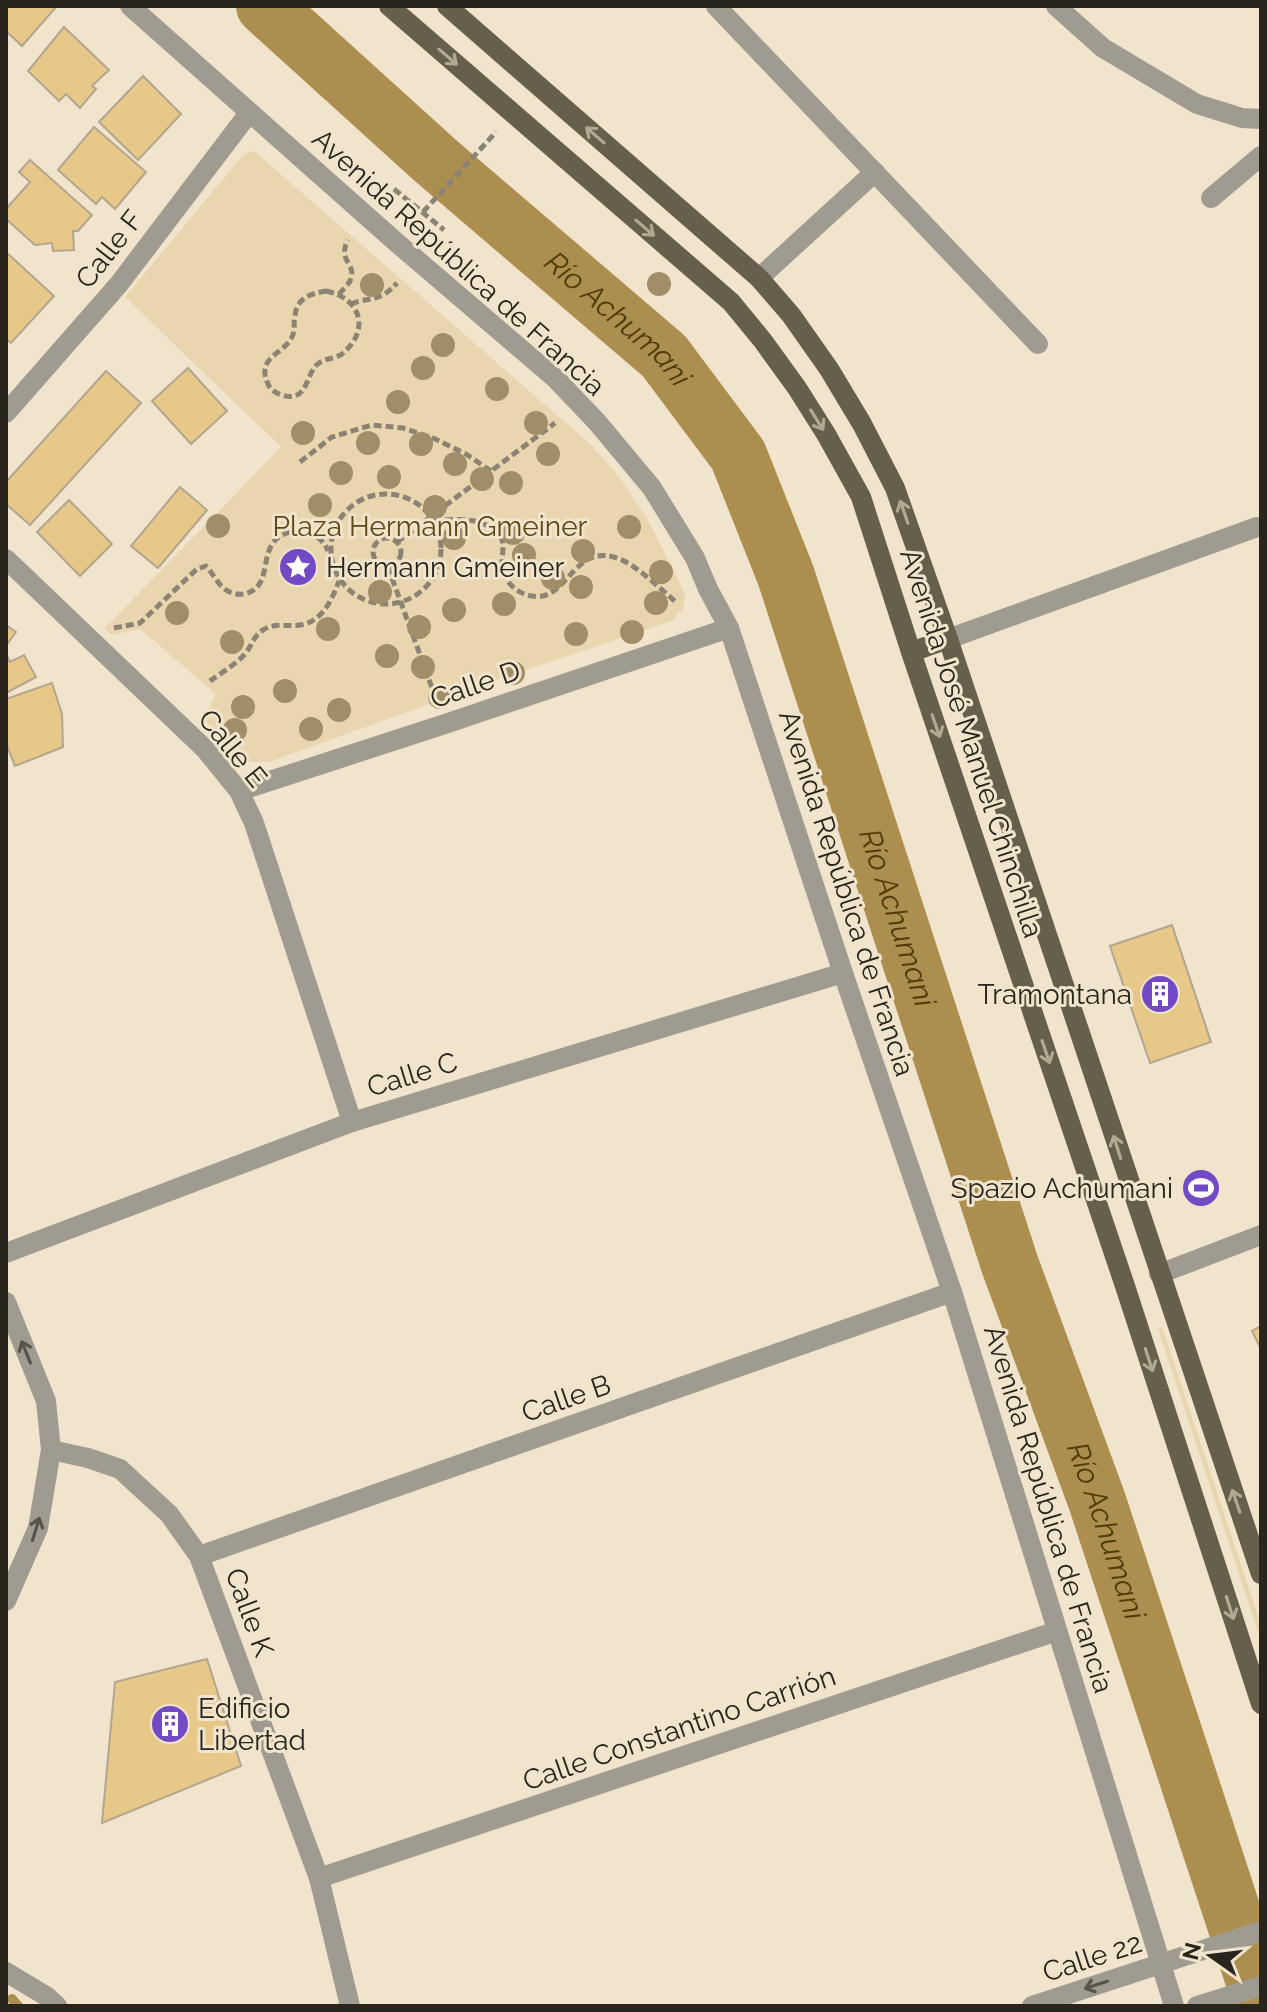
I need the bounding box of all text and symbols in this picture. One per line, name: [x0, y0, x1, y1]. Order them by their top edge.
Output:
one-way arrow: [438, 48, 458, 66]
street label: Avenida República de Francia: [305, 122, 612, 403]
one-way arrow: [585, 126, 605, 144]
street label: Calle F: [69, 204, 150, 295]
one-way arrow: [634, 218, 654, 236]
water label: Río Achumani: [538, 244, 699, 394]
one-way arrow: [809, 408, 825, 431]
one-way arrow: [895, 500, 910, 525]
park label: Plaza Hermann Gmeiner: [273, 510, 588, 543]
street label: Avenida José Manuel Chinchilla: [893, 545, 1050, 942]
place icon: Hermann Gmeiner: [277, 546, 319, 588]
place label: Hermann Gmeiner: [326, 551, 565, 584]
street label: Calle D: [426, 654, 525, 715]
street label: Calle E: [191, 703, 274, 794]
street label: Avenida República de Francia: [772, 706, 921, 1080]
one-way arrow: [930, 713, 944, 738]
water label: Río Achumani: [852, 824, 943, 1012]
building icon: Tramontana: [1139, 973, 1181, 1015]
place label: Tramontana: [978, 978, 1132, 1011]
one-way arrow: [1039, 1039, 1054, 1064]
street label: Calle C: [363, 1045, 461, 1104]
one-way arrow: [1109, 1135, 1123, 1160]
sports icon: Spazio Achumani: [1180, 1167, 1222, 1209]
place label: Spazio Achumani: [950, 1172, 1173, 1205]
street label: Avenida República de Francia: [977, 1321, 1120, 1697]
one-way arrow: [18, 1340, 32, 1365]
one-way arrow: [1142, 1347, 1157, 1373]
street label: Calle B: [517, 1368, 615, 1429]
water label: Río Achumani: [1060, 1437, 1153, 1625]
one-way arrow: [1228, 1488, 1243, 1513]
one-way arrow: [30, 1517, 44, 1542]
street label: Calle K: [218, 1564, 281, 1661]
one-way arrow: [1223, 1595, 1238, 1620]
street label: Calle Constantino Carrión: [518, 1659, 840, 1798]
place label: Edificio Libertad: [198, 1692, 306, 1757]
building icon: Edificio Libertad: [149, 1703, 191, 1745]
north arrow: [1171, 1916, 1251, 1996]
street label: Calle 22: [1038, 1926, 1146, 1989]
text: N: [1177, 1940, 1206, 1962]
one-way arrow: [1084, 1978, 1109, 1993]

